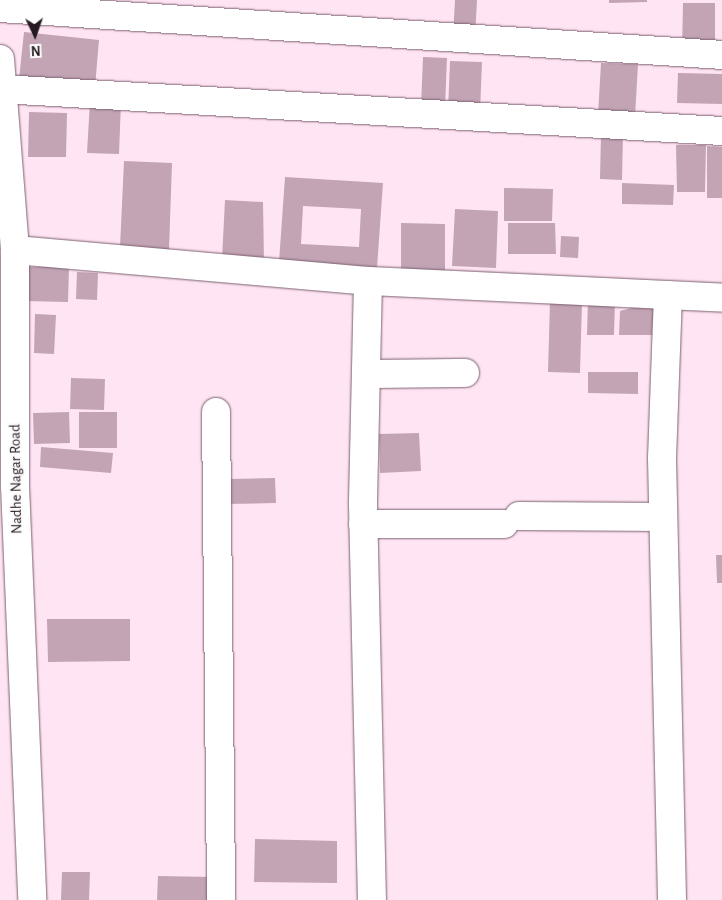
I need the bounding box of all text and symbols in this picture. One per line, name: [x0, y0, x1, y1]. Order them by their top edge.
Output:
north arrow: [10, 10, 60, 60]
text: N: [31, 43, 41, 57]
street label: Nadhe Nagar Road: [6, 424, 26, 534]

